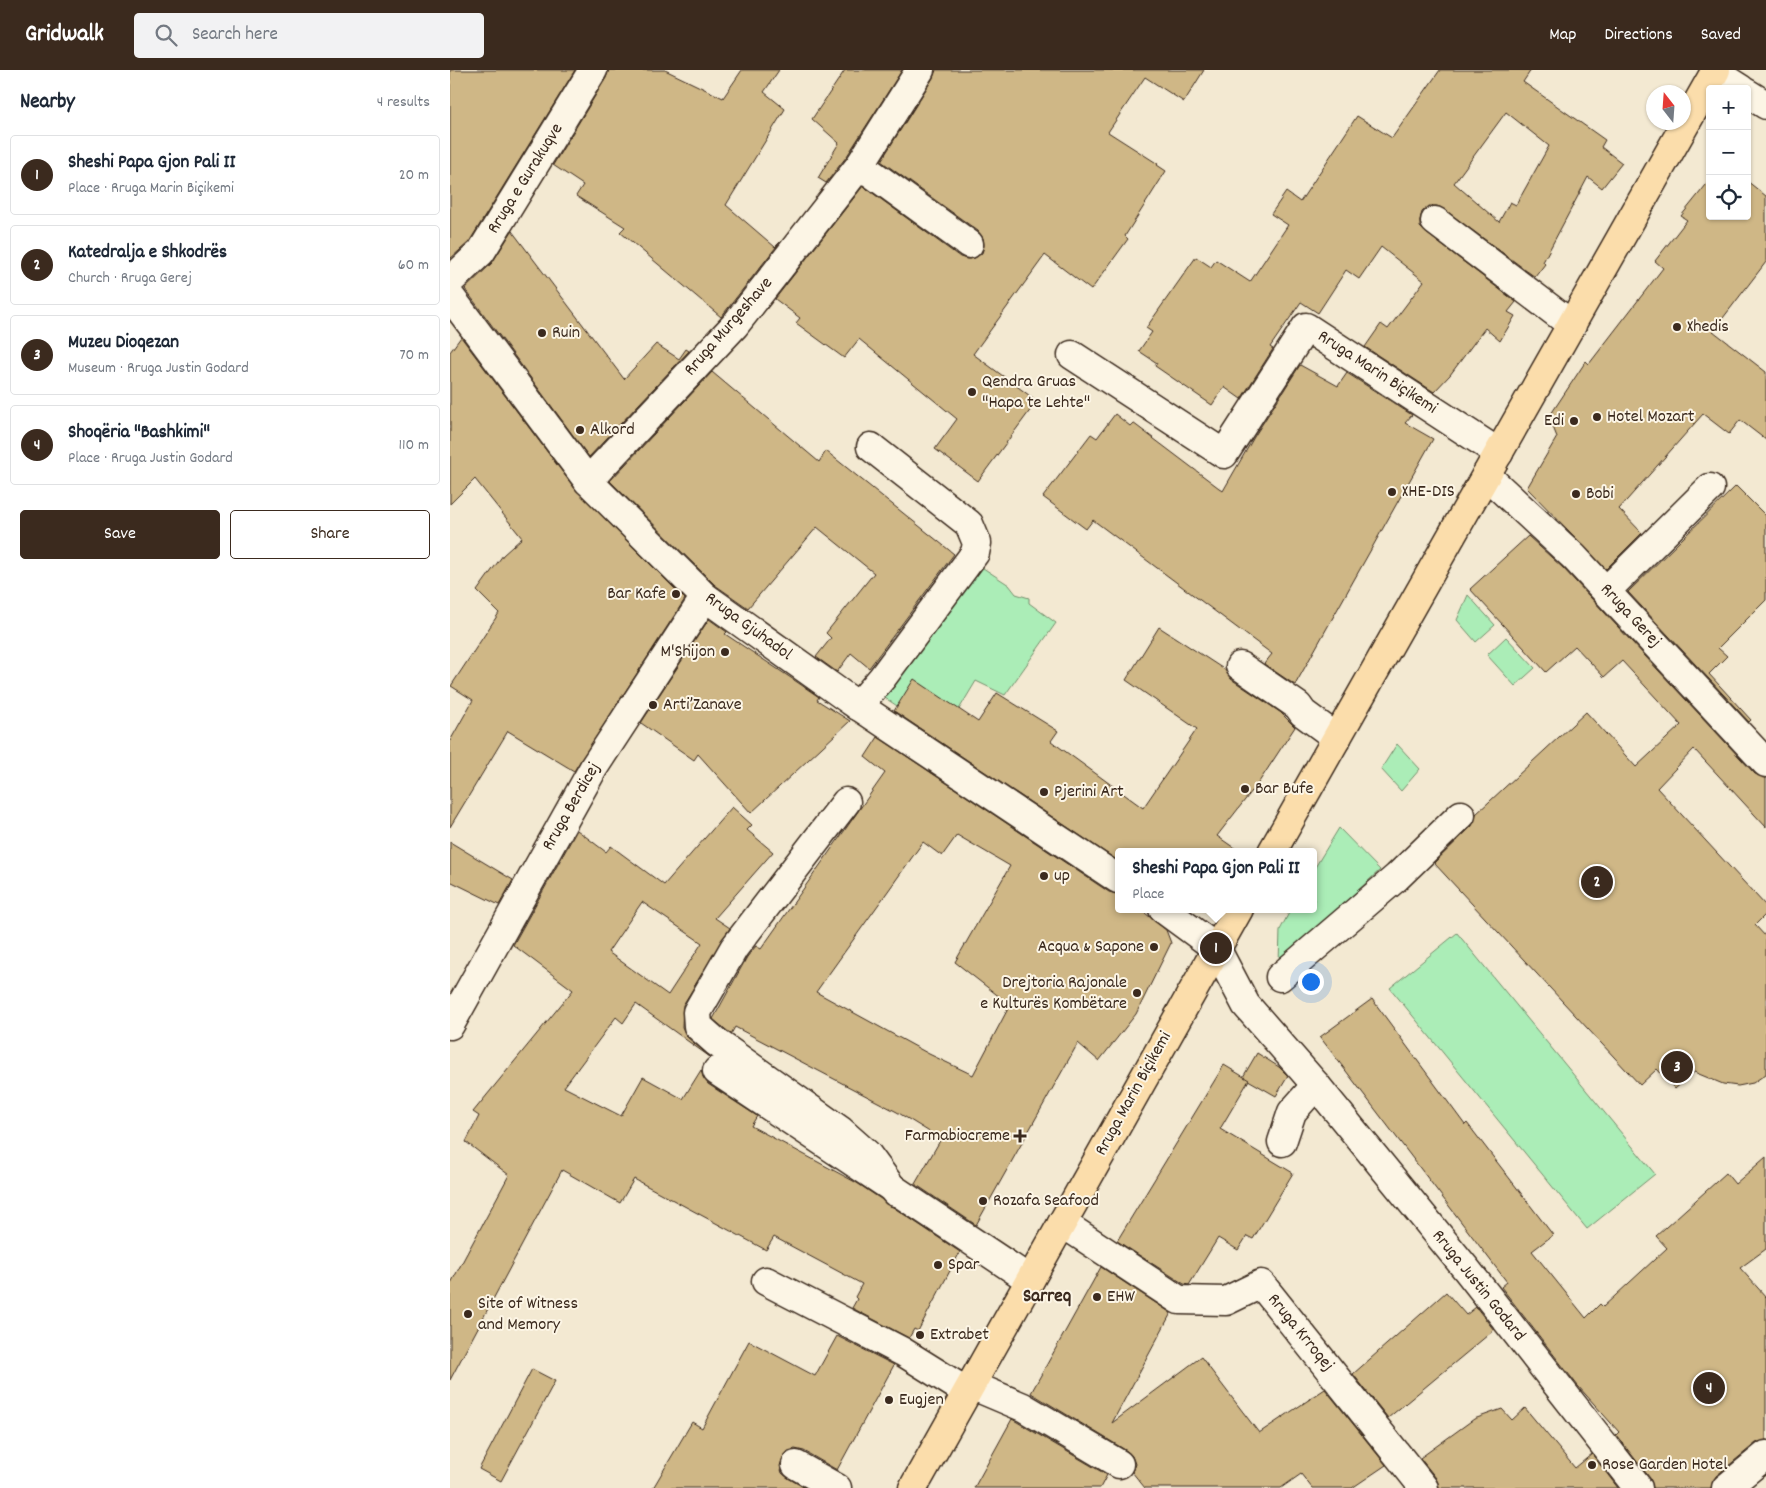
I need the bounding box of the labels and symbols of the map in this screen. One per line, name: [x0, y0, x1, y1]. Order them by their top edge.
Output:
north arrow: [1646, 85, 1691, 130]
street label: Rruga e Gurakuqve: [482, 119, 570, 239]
street label: Rruga Murgeshave: [679, 272, 779, 382]
place label: Xhedis: [1687, 315, 1729, 340]
place label: Ruin: [552, 321, 580, 346]
marker: Xhedis: [1671, 321, 1683, 333]
street label: Rruga Marin Biçikemi: [1312, 325, 1442, 421]
marker: Ruin: [536, 327, 548, 339]
place label: Qendra Gruas "Hapa te Lehte": [982, 370, 1090, 416]
marker: Qendra Gruas "Hapa te Lehte": [966, 386, 978, 398]
place label: Hotel Mozart: [1607, 405, 1695, 430]
place label: Edi: [1544, 409, 1564, 434]
marker: Hotel Mozart: [1591, 411, 1603, 423]
marker: Edi: [1568, 415, 1580, 427]
place label: Alkord: [590, 418, 635, 443]
marker: Alkord: [574, 424, 586, 436]
place label: XHE-DIS: [1402, 480, 1455, 505]
place label: Bobi: [1586, 482, 1614, 507]
marker: XHE-DIS: [1386, 486, 1398, 498]
marker: Bobi: [1570, 488, 1582, 500]
street label: Rruga Gerej: [1594, 578, 1666, 654]
place label: Bar Kafe: [607, 582, 666, 607]
street label: Rruga Gjuhadol: [699, 587, 797, 668]
marker: Bar Kafe: [670, 588, 682, 600]
place label: M'Shijon: [660, 640, 715, 665]
marker: M'Shijon: [719, 646, 731, 658]
place label: Arti’Zanave: [663, 693, 742, 718]
marker: Arti’Zanave: [647, 699, 659, 711]
street label: Rruga Berdicej: [537, 758, 607, 856]
place label: Bar Bufe: [1255, 777, 1313, 802]
place label: Pjerini Art: [1054, 780, 1124, 805]
marker: Bar Bufe: [1239, 783, 1251, 795]
marker: Pjerini Art: [1038, 786, 1050, 798]
pin: 2: [1581, 863, 1613, 901]
place label: up: [1054, 864, 1070, 889]
marker: up: [1038, 870, 1050, 882]
pin: 1: [1200, 929, 1232, 967]
place label: Acqua & Sapone: [1038, 935, 1144, 960]
marker: Acqua & Sapone: [1148, 941, 1160, 953]
your location: [1298, 969, 1324, 995]
place label: Drejtoria Rajonale e Kulturës Kombëtare: [980, 971, 1127, 1017]
marker: Drejtoria Rajonale e Kulturës Kombëtare: [1131, 987, 1143, 999]
street label: Rruga Marin Biçikemi: [1090, 1027, 1178, 1161]
pin: 3: [1661, 1048, 1693, 1086]
place label: Farmabiocreme: [905, 1124, 1010, 1149]
marker: Farmabiocreme: [1014, 1130, 1026, 1142]
place label: Rozafa Seafood: [993, 1189, 1099, 1214]
marker: Rozafa Seafood: [977, 1195, 989, 1207]
street label: Rruga Justin Godard: [1425, 1225, 1531, 1347]
place label: Spar: [948, 1253, 980, 1278]
marker: Spar: [932, 1259, 944, 1271]
district label: Sarreq: [1023, 1284, 1071, 1311]
place label: EHW: [1107, 1285, 1135, 1310]
street label: Rruga Krroqej: [1261, 1289, 1339, 1377]
marker: EHW: [1091, 1291, 1103, 1303]
place label: Site of Witness and Memory: [478, 1292, 578, 1338]
marker: Site of Witness and Memory: [462, 1308, 474, 1320]
place label: Extrabet: [930, 1323, 989, 1348]
marker: Extrabet: [914, 1329, 926, 1341]
pin: 4: [1693, 1369, 1725, 1407]
place label: Eugjen: [899, 1388, 944, 1413]
marker: Eugjen: [883, 1394, 895, 1406]
place label: Rose Garden Hotel: [1602, 1453, 1728, 1478]
marker: Rose Garden Hotel: [1586, 1459, 1598, 1471]

